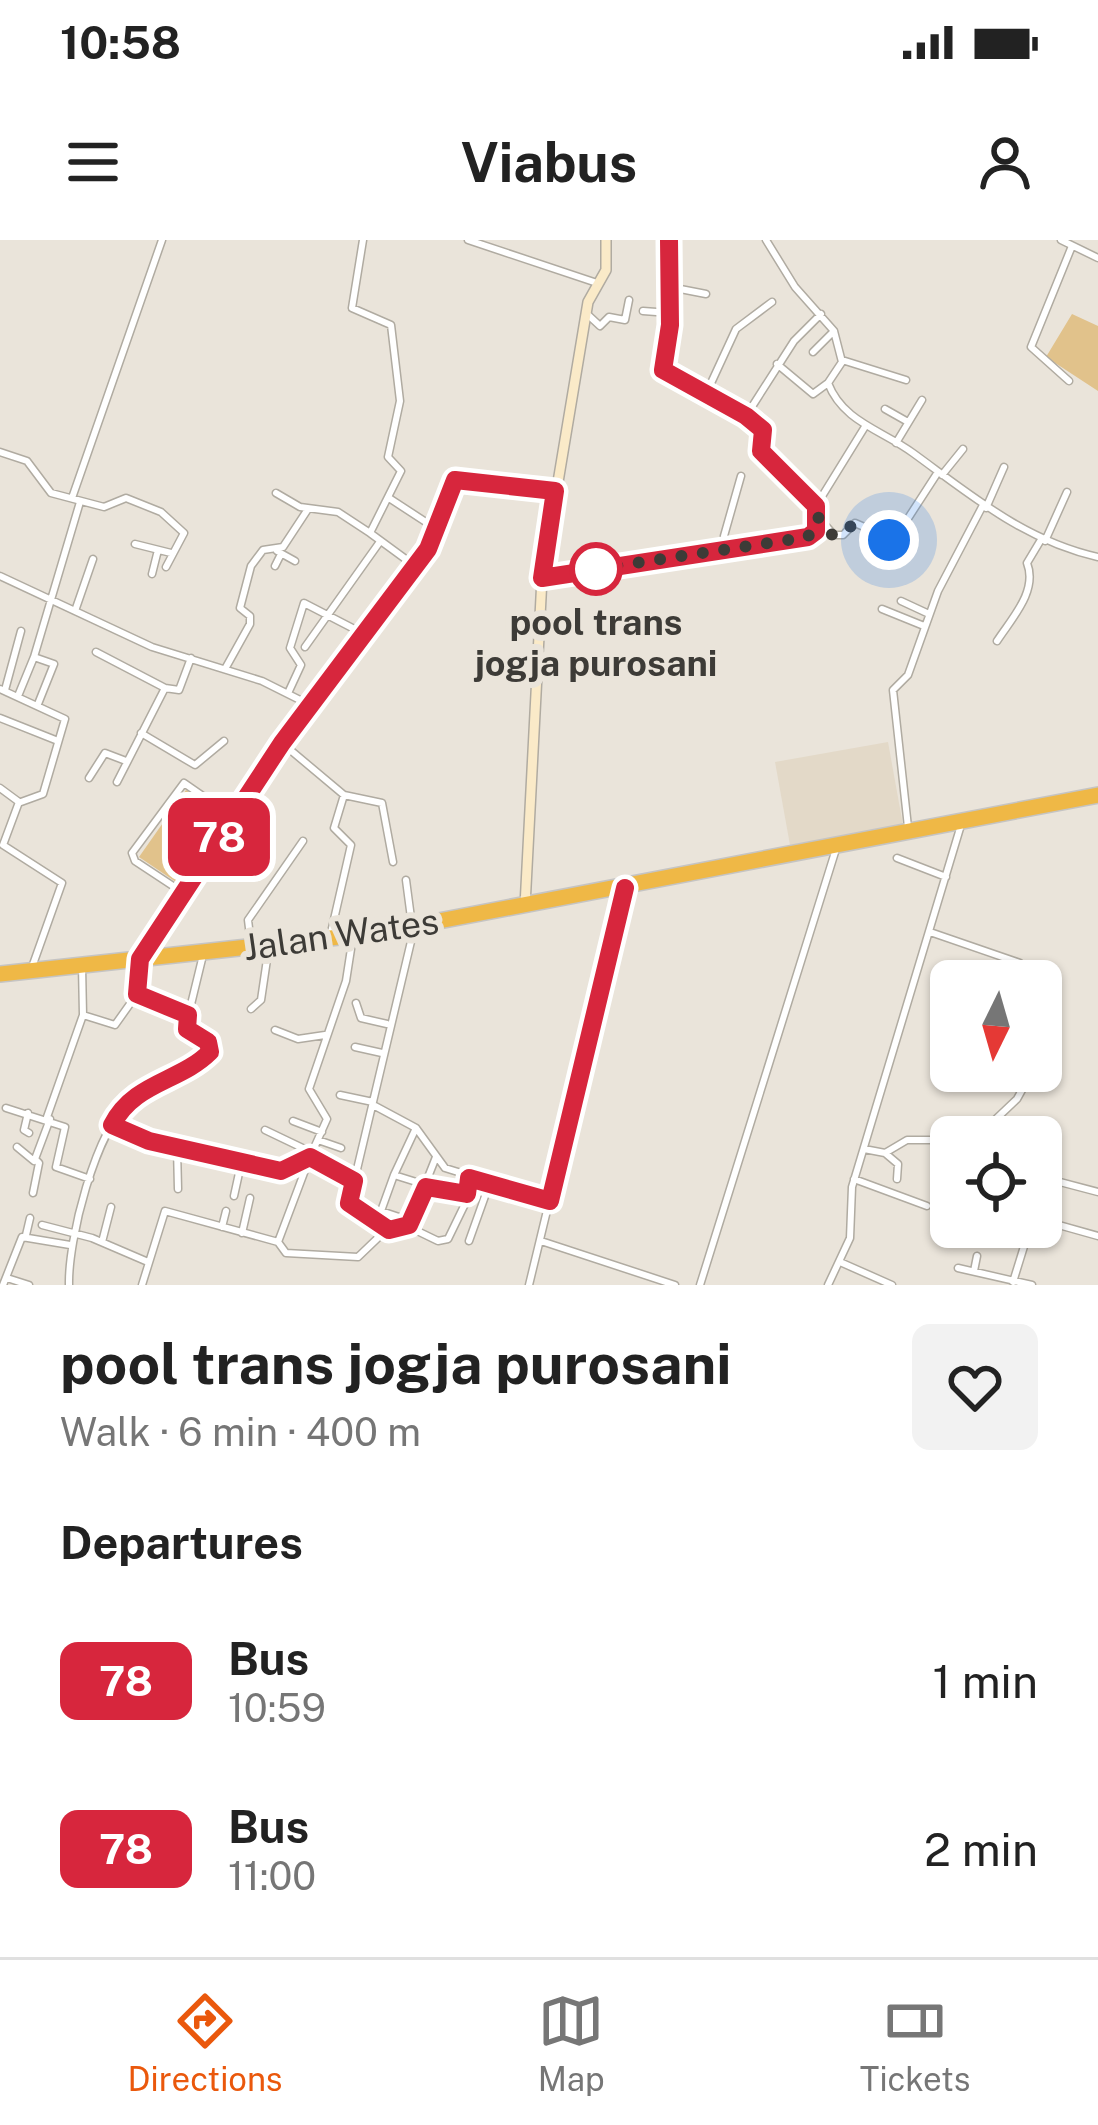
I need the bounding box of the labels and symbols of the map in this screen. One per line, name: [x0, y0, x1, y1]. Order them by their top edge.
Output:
your location: [859, 510, 919, 570]
marker: pool trans jogja purosani: [571, 544, 621, 594]
place label: pool trans jogja purosani: [473, 601, 718, 684]
line badge: 78: [165, 798, 273, 876]
street label: Jalan Wates: [240, 899, 442, 969]
north arrow: [930, 960, 1062, 1092]

